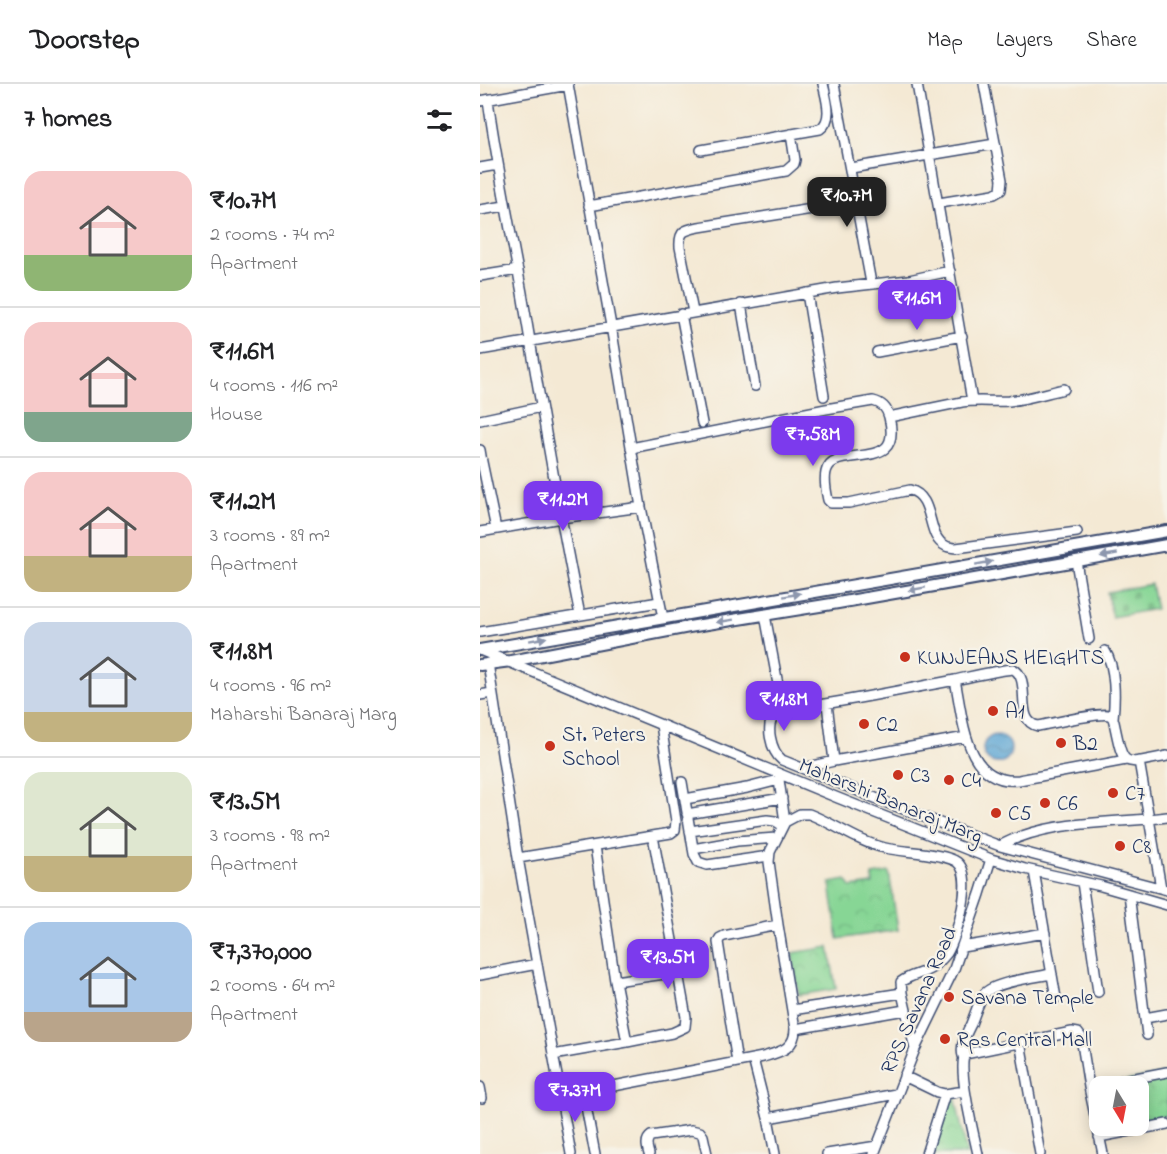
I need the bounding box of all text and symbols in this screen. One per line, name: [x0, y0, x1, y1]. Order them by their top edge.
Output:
text: Doorstep: [30, 21, 140, 62]
text: Map: [927, 26, 963, 56]
text: Layers: [996, 26, 1053, 56]
text: Share: [1086, 26, 1137, 56]
text: 7 homes: [24, 101, 112, 139]
icon: filters: [423, 104, 456, 137]
pin: ₹10.7M: [798, 177, 896, 228]
text: ₹10.7M: [821, 182, 873, 211]
text: ₹10.7M: [210, 183, 277, 221]
icon: home: [72, 195, 144, 267]
text: 2 rooms · 74 m²: [210, 221, 335, 250]
text: Apartment: [210, 250, 298, 279]
pin: ₹11.6M: [868, 280, 966, 331]
text: ₹11.6M: [892, 285, 942, 314]
text: ₹11.6M: [210, 334, 275, 372]
icon: home: [72, 346, 144, 418]
text: 4 rooms · 116 m²: [210, 372, 338, 401]
text: House: [210, 401, 263, 430]
pin: ₹7.58M: [764, 416, 862, 467]
text: ₹7.58M: [785, 421, 841, 450]
pin: ₹11.2M: [514, 481, 612, 532]
text: ₹11.2M: [210, 484, 276, 522]
text: ₹11.2M: [538, 486, 588, 515]
icon: home: [72, 496, 144, 568]
text: 3 rooms · 89 m²: [210, 522, 330, 551]
text: Apartment: [210, 551, 298, 580]
one-way arrow: [1100, 551, 1119, 560]
one-way arrow: [975, 558, 994, 567]
one-way arrow: [908, 585, 927, 594]
one-way arrow: [782, 591, 801, 600]
one-way arrow: [715, 617, 734, 626]
text: ₹11.8M: [210, 634, 273, 672]
one-way arrow: [528, 634, 547, 643]
place label: KUNJEANS HEIGHTS: [917, 644, 1104, 674]
icon: home: [72, 646, 144, 718]
marker: KUNJEANS HEIGHTS: [898, 650, 912, 664]
text: 4 rooms · 96 m²: [210, 672, 331, 701]
pin: ₹11.8M: [735, 681, 833, 732]
text: ₹11.8M: [760, 686, 808, 715]
place label: A1: [1005, 698, 1025, 728]
text: Maharshi Banaraj Marg: [210, 701, 397, 730]
marker: A1: [986, 704, 1000, 718]
place label: C2: [876, 711, 898, 741]
marker: C2: [857, 717, 871, 731]
place label: St. Peters School: [562, 721, 646, 775]
place label: B2: [1072, 730, 1098, 760]
marker: B2: [1054, 736, 1068, 750]
marker: St. Peters School: [543, 739, 557, 753]
street label: Maharshi Banaraj Marg: [793, 751, 987, 854]
place label: C3: [910, 762, 930, 792]
place label: C4: [961, 767, 982, 797]
marker: C3: [891, 768, 905, 782]
marker: C4: [942, 773, 956, 787]
place label: C7: [1125, 780, 1146, 810]
text: ₹13.5M: [210, 784, 281, 822]
marker: C7: [1106, 786, 1120, 800]
place label: C6: [1057, 790, 1078, 820]
icon: home: [72, 796, 144, 868]
marker: C6: [1038, 796, 1052, 810]
place label: C5: [1008, 800, 1032, 830]
marker: C5: [989, 806, 1003, 820]
text: 3 rooms · 98 m²: [210, 822, 330, 851]
place label: C8: [1132, 833, 1152, 863]
marker: C8: [1113, 839, 1127, 853]
text: Apartment: [210, 851, 298, 880]
street label: RPS Savana Road: [874, 922, 966, 1079]
text: ₹7,370,000: [210, 934, 312, 972]
pin: ₹13.5M: [619, 939, 717, 990]
text: ₹13.5M: [641, 944, 695, 973]
icon: home: [72, 946, 144, 1018]
text: 2 rooms · 64 m²: [210, 972, 335, 1001]
place label: Savana Temple: [961, 984, 1094, 1014]
marker: Savana Temple: [942, 990, 956, 1004]
text: Apartment: [210, 1001, 298, 1030]
place label: Rps Central Mall: [957, 1026, 1092, 1056]
marker: Rps Central Mall: [938, 1032, 952, 1046]
pin: ₹7.37M: [526, 1072, 624, 1123]
north arrow: [1089, 1076, 1149, 1136]
map controls: [1089, 1076, 1149, 1136]
text: ₹7.37M: [549, 1077, 601, 1106]

